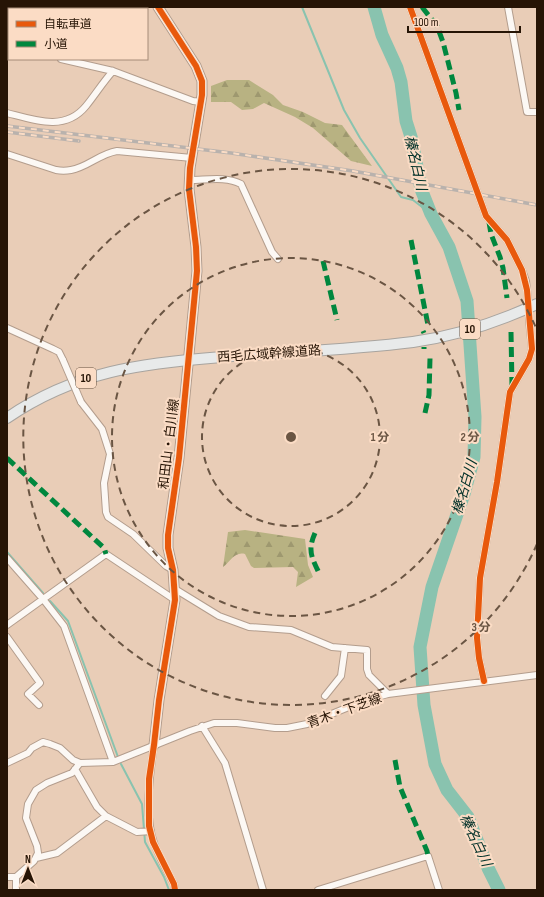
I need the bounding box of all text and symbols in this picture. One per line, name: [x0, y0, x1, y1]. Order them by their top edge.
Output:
legend: [8, 8, 148, 60]
scale bar: [408, 8, 520, 34]
text: 100 m: [414, 15, 439, 30]
text: 自転車道: [44, 17, 92, 32]
text: 小道: [44, 37, 68, 52]
water label: 榛名白川: [401, 134, 431, 194]
road number: 10: [460, 319, 480, 339]
street label: 西毛広域幹線道路: [217, 342, 322, 366]
road number: 10: [76, 368, 96, 388]
street label: 和田山・白川線: [156, 398, 182, 490]
centre of rings: [284, 430, 298, 444]
text: 1 分: [371, 430, 389, 445]
text: 2 分: [460, 430, 480, 445]
water label: 榛名白川: [449, 456, 481, 516]
text: 3 分: [471, 620, 491, 635]
street label: 青木・下芝線: [305, 690, 384, 732]
water label: 榛名白川: [456, 811, 496, 871]
north arrow: [8, 849, 48, 889]
text: N: [25, 853, 31, 866]

